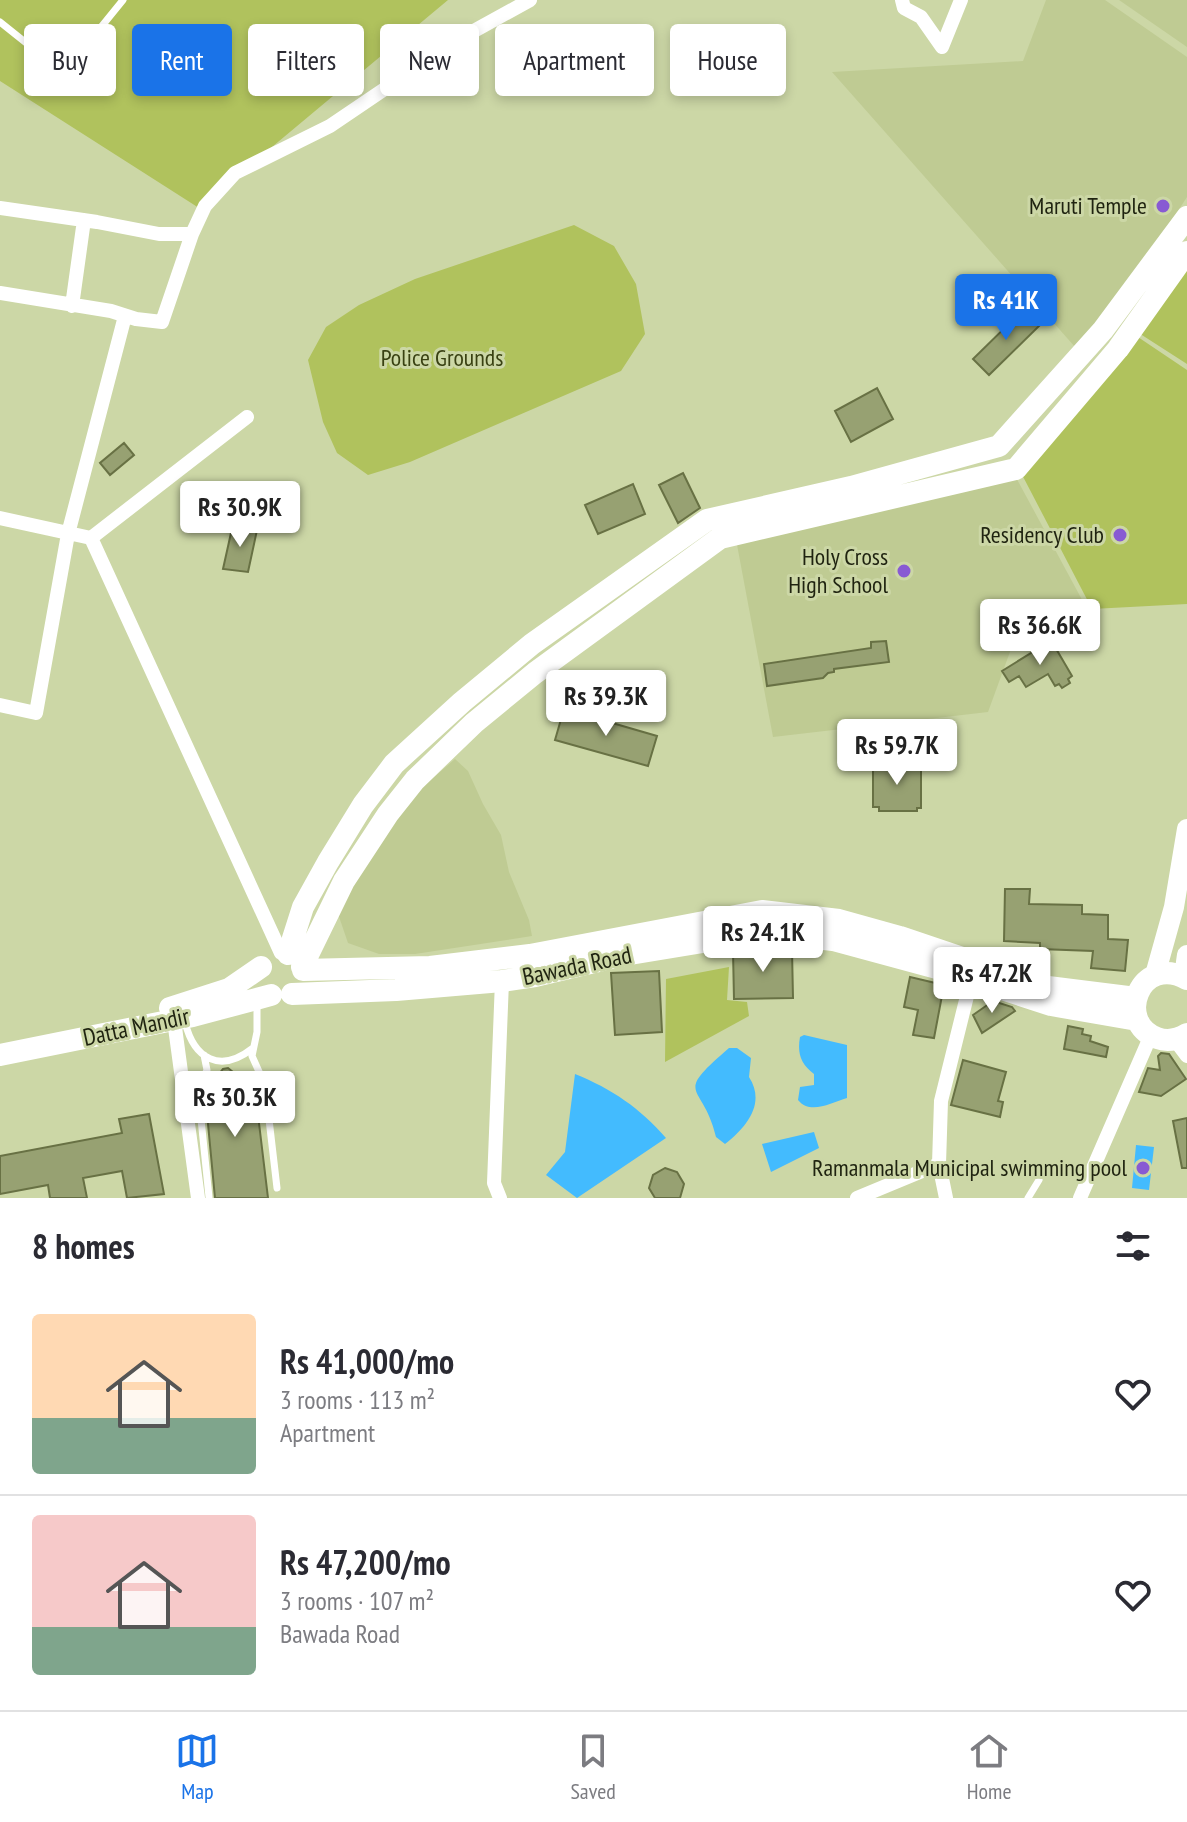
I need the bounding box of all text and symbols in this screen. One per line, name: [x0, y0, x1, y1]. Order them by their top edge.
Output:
chip: Buy: [24, 24, 116, 96]
chip: Rent: [132, 24, 232, 96]
chip: Filters: [248, 24, 364, 96]
chip: New: [380, 24, 479, 96]
chip: Apartment: [495, 24, 654, 96]
chip: House: [670, 24, 786, 96]
place label: Maruti Temple: [1029, 190, 1147, 221]
marker: Maruti Temple: [1154, 197, 1172, 215]
pin: Rs 41K: [941, 274, 1071, 342]
text: Rs 41K: [973, 283, 1039, 316]
park label: Police Grounds: [381, 342, 503, 373]
pin: Rs 30.9K: [157, 481, 323, 549]
text: Rs 30.9K: [198, 490, 282, 523]
place label: Residency Club: [980, 519, 1104, 550]
marker: Residency Club: [1111, 526, 1129, 544]
place label: Holy Cross High School: [788, 541, 888, 600]
marker: Holy Cross High School: [895, 562, 913, 580]
pin: Rs 36.6K: [957, 599, 1123, 667]
text: Rs 36.6K: [998, 608, 1082, 641]
pin: Rs 39.3K: [523, 670, 689, 738]
text: Rs 39.3K: [564, 679, 648, 712]
pin: Rs 59.7K: [814, 719, 980, 787]
text: Rs 59.7K: [855, 728, 939, 761]
pin: Rs 24.1K: [680, 906, 846, 974]
text: Rs 24.1K: [721, 915, 805, 948]
street label: Bawada Road: [520, 939, 634, 992]
pin: Rs 47.2K: [909, 947, 1075, 1015]
text: Rs 47.2K: [951, 956, 1033, 989]
street label: Datta Mandir: [80, 1000, 192, 1053]
pin: Rs 30.3K: [152, 1071, 318, 1139]
text: Rs 30.3K: [193, 1080, 277, 1113]
place label: Ramanmala Municipal swimming pool: [812, 1152, 1127, 1183]
marker: Ramanmala Municipal swimming pool: [1134, 1159, 1152, 1177]
text: 8 homes: [32, 1224, 135, 1268]
icon: filters: [1111, 1224, 1155, 1268]
text: Rs 41,000/mo: [280, 1339, 454, 1383]
icon: home: [96, 1346, 192, 1442]
icon: heart: [1111, 1372, 1155, 1416]
text: 3 rooms · 113 m²: [280, 1383, 435, 1416]
text: Apartment: [280, 1416, 375, 1449]
text: Rs 47,200/mo: [280, 1540, 451, 1584]
icon: home: [96, 1547, 192, 1643]
icon: heart: [1111, 1573, 1155, 1617]
text: 3 rooms · 107 m²: [280, 1584, 434, 1617]
text: Bawada Road: [280, 1617, 400, 1650]
tab: Map: [175, 1729, 219, 1805]
tab: Saved: [570, 1729, 616, 1805]
tab: Home: [967, 1729, 1012, 1805]

